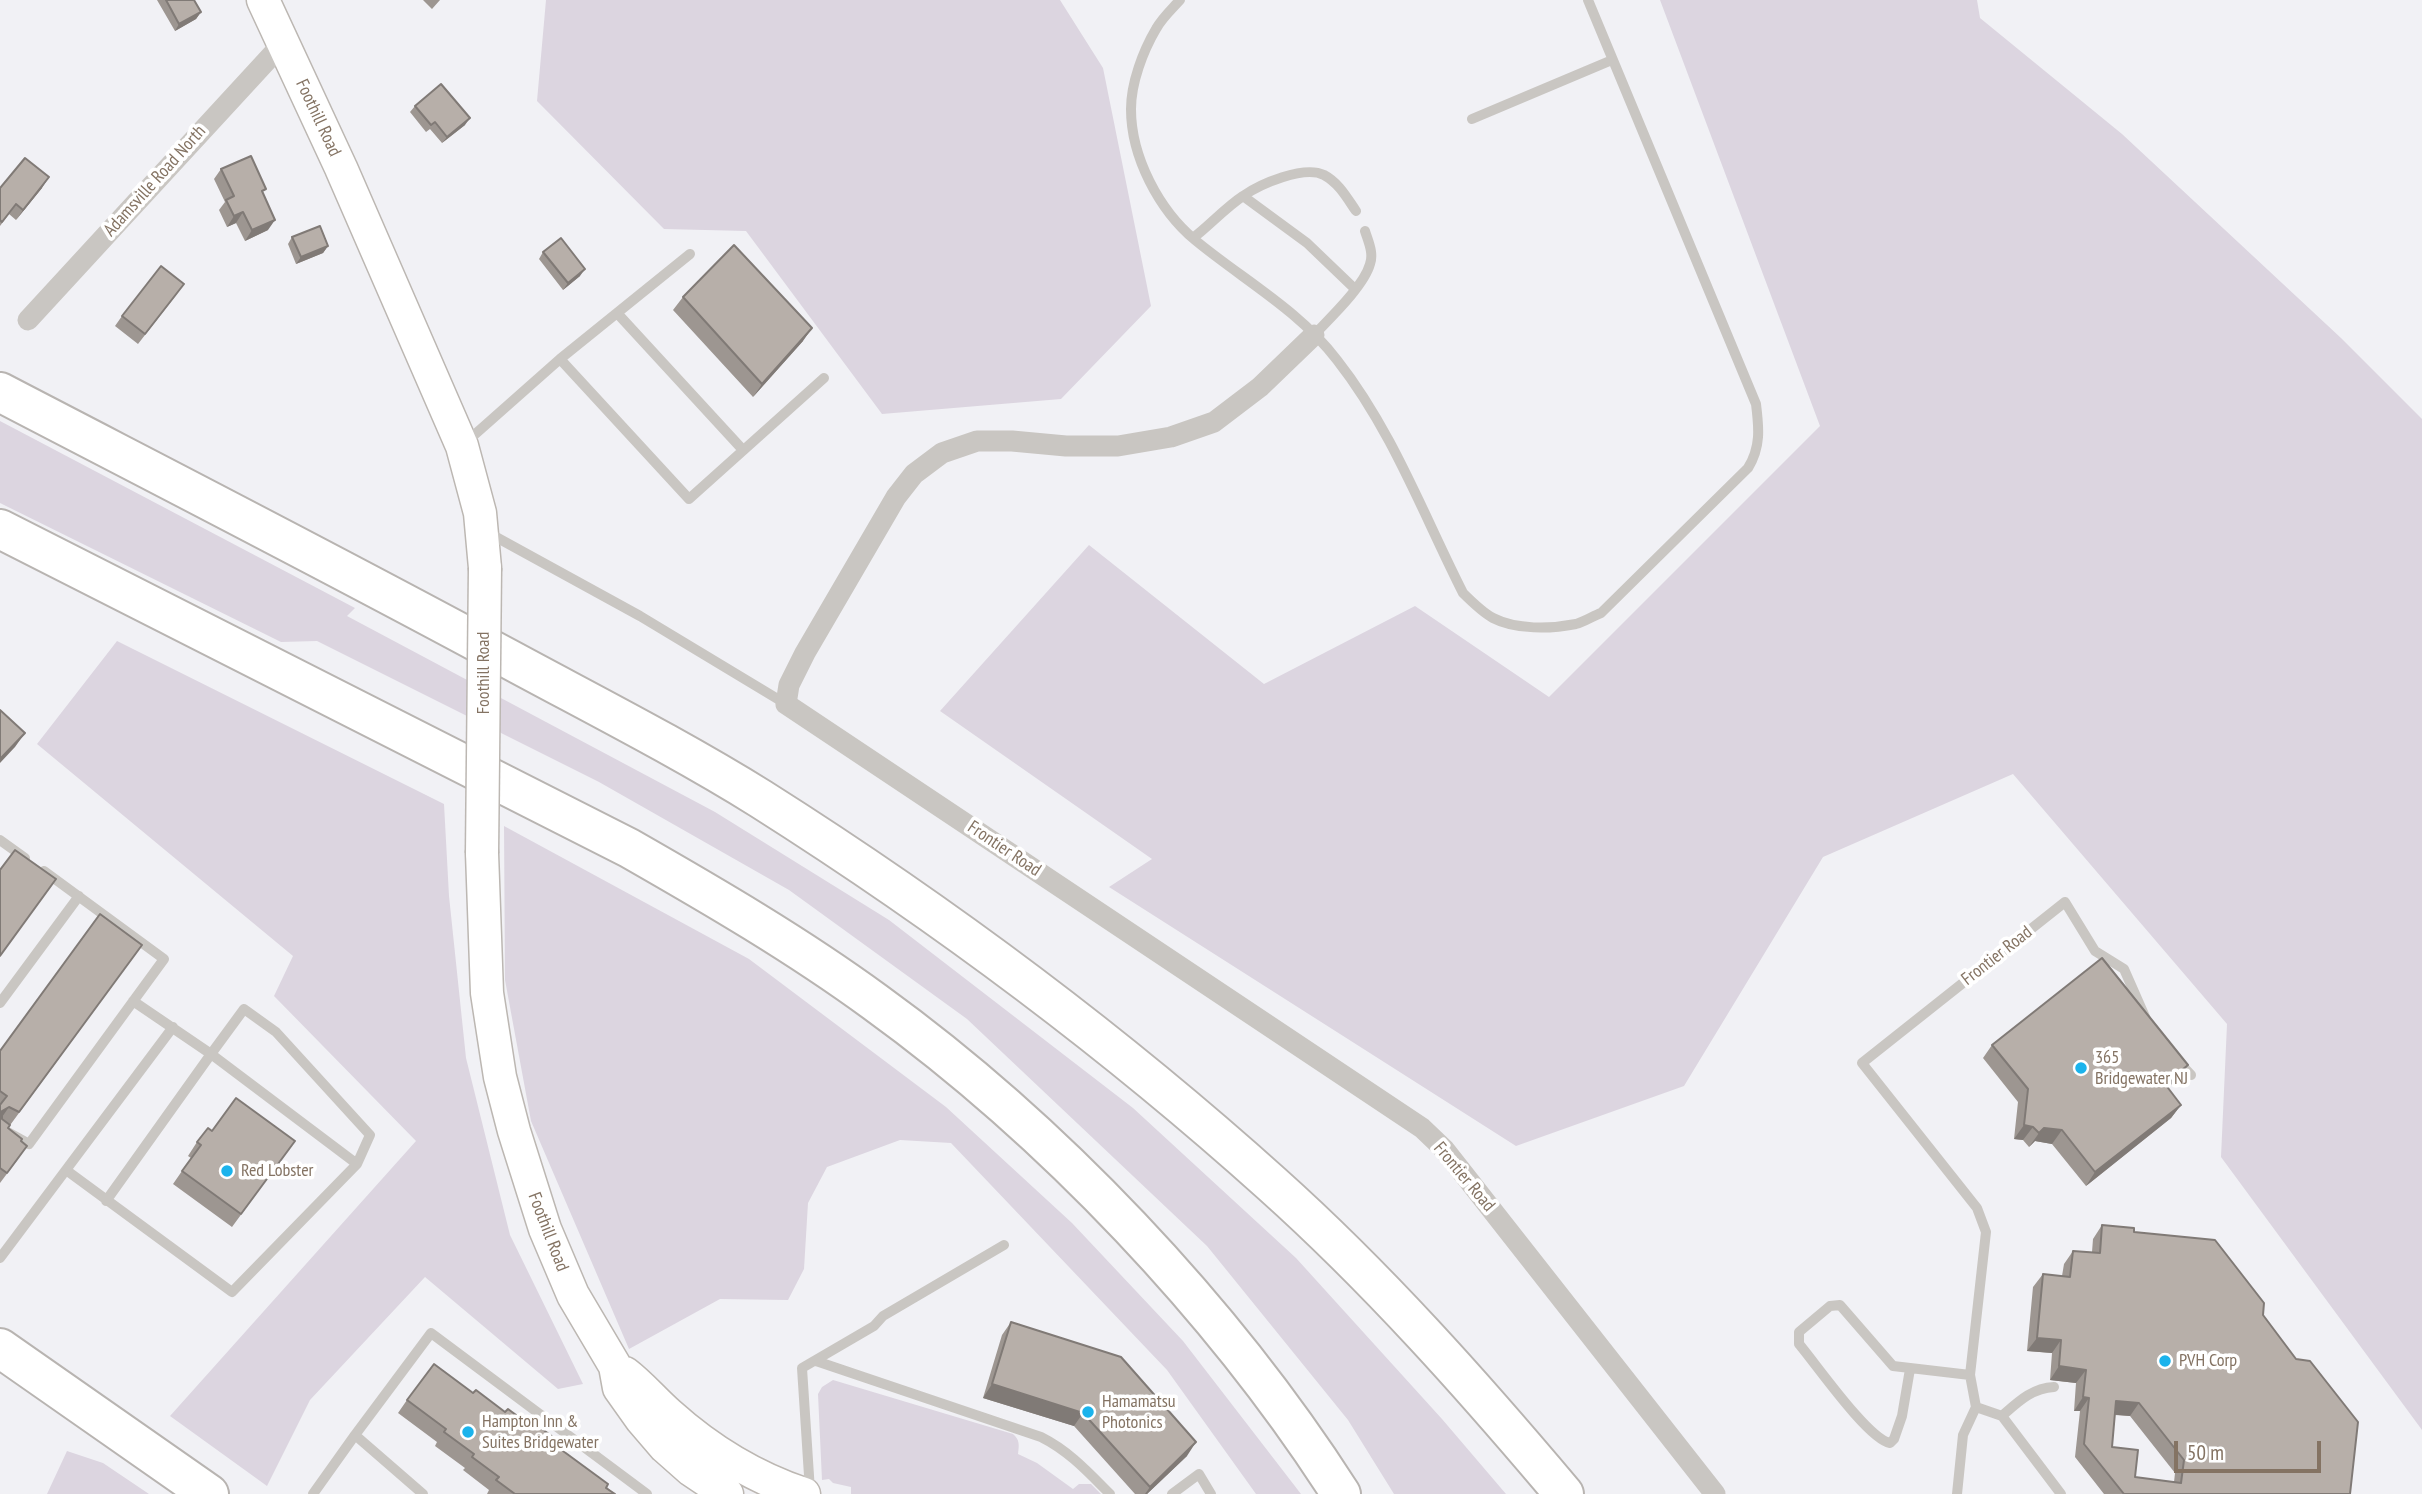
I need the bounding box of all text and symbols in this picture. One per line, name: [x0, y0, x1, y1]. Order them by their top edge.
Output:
street label: Foothill Road: [291, 76, 345, 160]
street label: Adamsville Road North: [99, 121, 211, 241]
street label: Foothill Road: [473, 632, 495, 714]
street label: Frontier Road: [963, 817, 1045, 881]
street label: Frontier Road: [1957, 922, 2037, 990]
place label: 365 Bridgewater NJ: [2095, 1047, 2188, 1090]
marker: 365 Bridgewater NJ: [2073, 1060, 2089, 1076]
street label: Frontier Road: [1429, 1138, 1499, 1216]
place label: Red Lobster: [241, 1160, 314, 1182]
marker: Red Lobster: [219, 1163, 235, 1179]
street label: Foothill Road: [523, 1190, 573, 1274]
place label: PVH Corp: [2179, 1350, 2237, 1372]
marker: PVH Corp: [2157, 1353, 2173, 1369]
place label: Hamamatsu Photonics: [1102, 1391, 1176, 1434]
marker: Hamamatsu Photonics: [1080, 1404, 1096, 1420]
place label: Hampton Inn & Suites Bridgewater: [482, 1411, 599, 1454]
marker: Hampton Inn & Suites Bridgewater: [460, 1424, 476, 1440]
scale bar: [2177, 1428, 2324, 1472]
text: 50 m: [2187, 1439, 2224, 1466]

